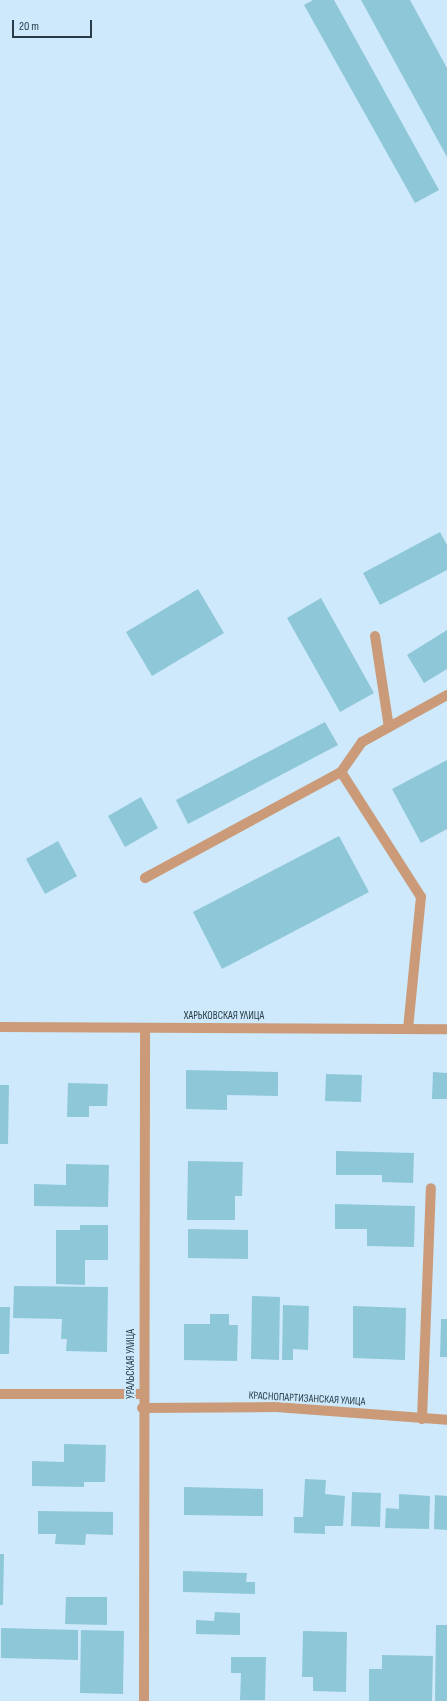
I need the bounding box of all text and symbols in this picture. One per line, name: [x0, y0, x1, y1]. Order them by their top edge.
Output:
scale bar: [14, 12, 94, 38]
text: 20 m: [19, 19, 39, 34]
street label: ХАРЬКОВСКАЯ УЛИЦА: [184, 1009, 264, 1023]
street label: УРАЛЬСКАЯ УЛИЦА: [124, 1329, 138, 1399]
street label: КРАСНОПАРТИЗАНСКАЯ УЛИЦА: [248, 1389, 366, 1409]

